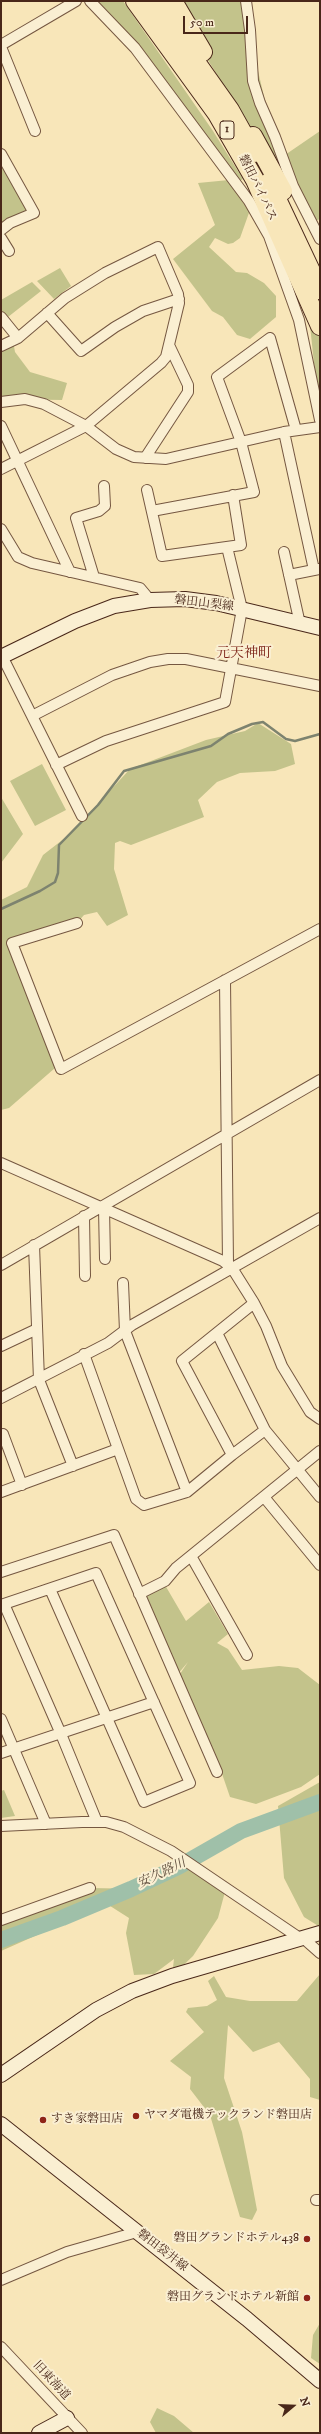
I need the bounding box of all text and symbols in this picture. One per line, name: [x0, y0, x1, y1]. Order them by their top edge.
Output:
scale bar: [185, 8, 250, 34]
text: 50 m: [190, 15, 214, 30]
road number: 1: [220, 121, 234, 139]
street label: 磐田バイパス: [235, 152, 279, 224]
street label: 磐田山梨線: [173, 593, 235, 615]
district label: 元天神町: [216, 646, 272, 662]
water label: 安久路川: [135, 1856, 189, 1892]
place label: ヤマダ電機テックランド磐田店: [144, 2109, 312, 2123]
marker: ヤマダ電機テックランド磐田店: [131, 2111, 141, 2121]
place label: すき家磐田店: [51, 2113, 123, 2127]
marker: すき家磐田店: [38, 2115, 48, 2125]
street label: 磐田袋井線: [134, 2227, 190, 2275]
place label: 磐田グランドホテル438: [174, 2232, 299, 2246]
marker: 磐田グランドホテル438: [302, 2234, 312, 2244]
place label: 磐田グランドホテル新館: [167, 2291, 299, 2305]
marker: 磐田グランドホテル新館: [302, 2293, 312, 2303]
street label: 旧東海道: [29, 2359, 73, 2403]
north arrow: [273, 2386, 313, 2426]
text: N: [296, 2396, 312, 2409]

